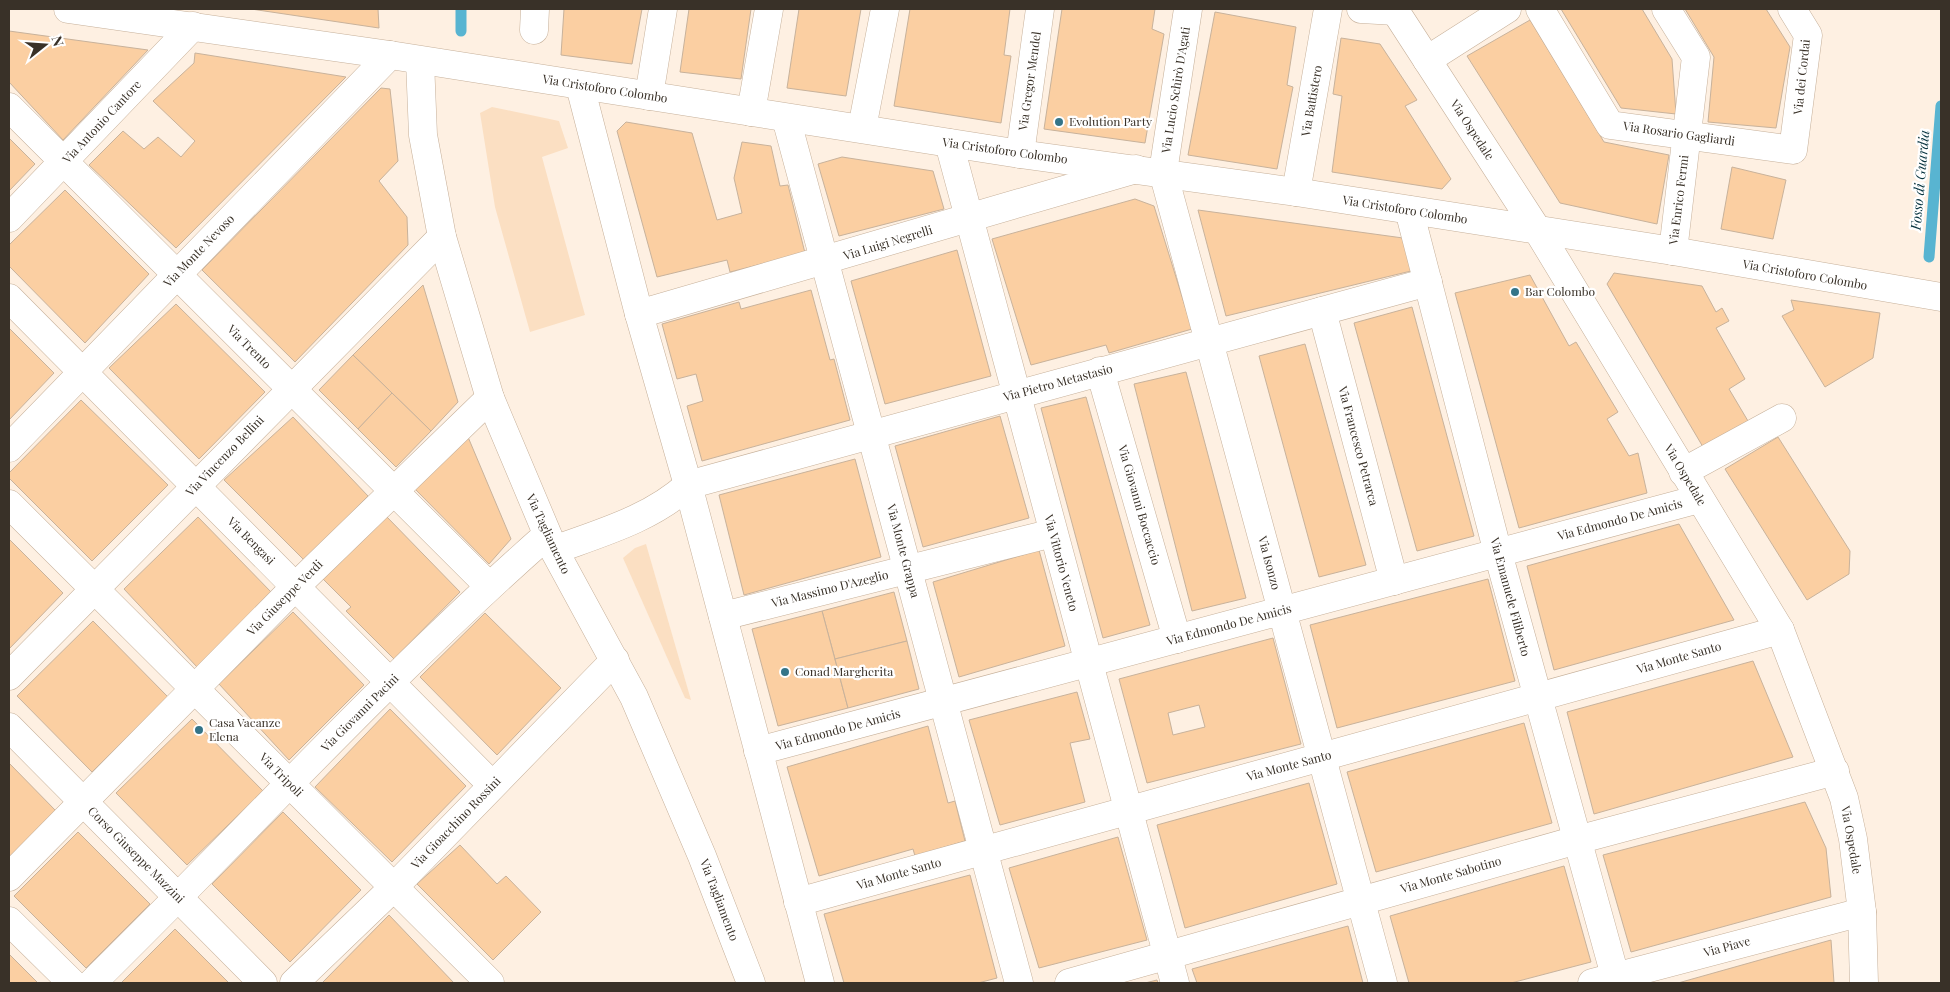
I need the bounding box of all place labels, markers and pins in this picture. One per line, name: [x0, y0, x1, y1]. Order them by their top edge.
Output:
place label: Evolution Party: [1069, 113, 1152, 129]
marker: Evolution Party: [1053, 116, 1065, 128]
place label: Bar Colombo: [1525, 283, 1596, 299]
marker: Bar Colombo: [1509, 286, 1521, 298]
place label: Conad Margherita: [795, 663, 893, 679]
marker: Conad Margherita: [779, 666, 791, 678]
place label: Casa Vacanze Elena: [209, 714, 281, 744]
marker: Casa Vacanze Elena: [193, 724, 205, 736]

